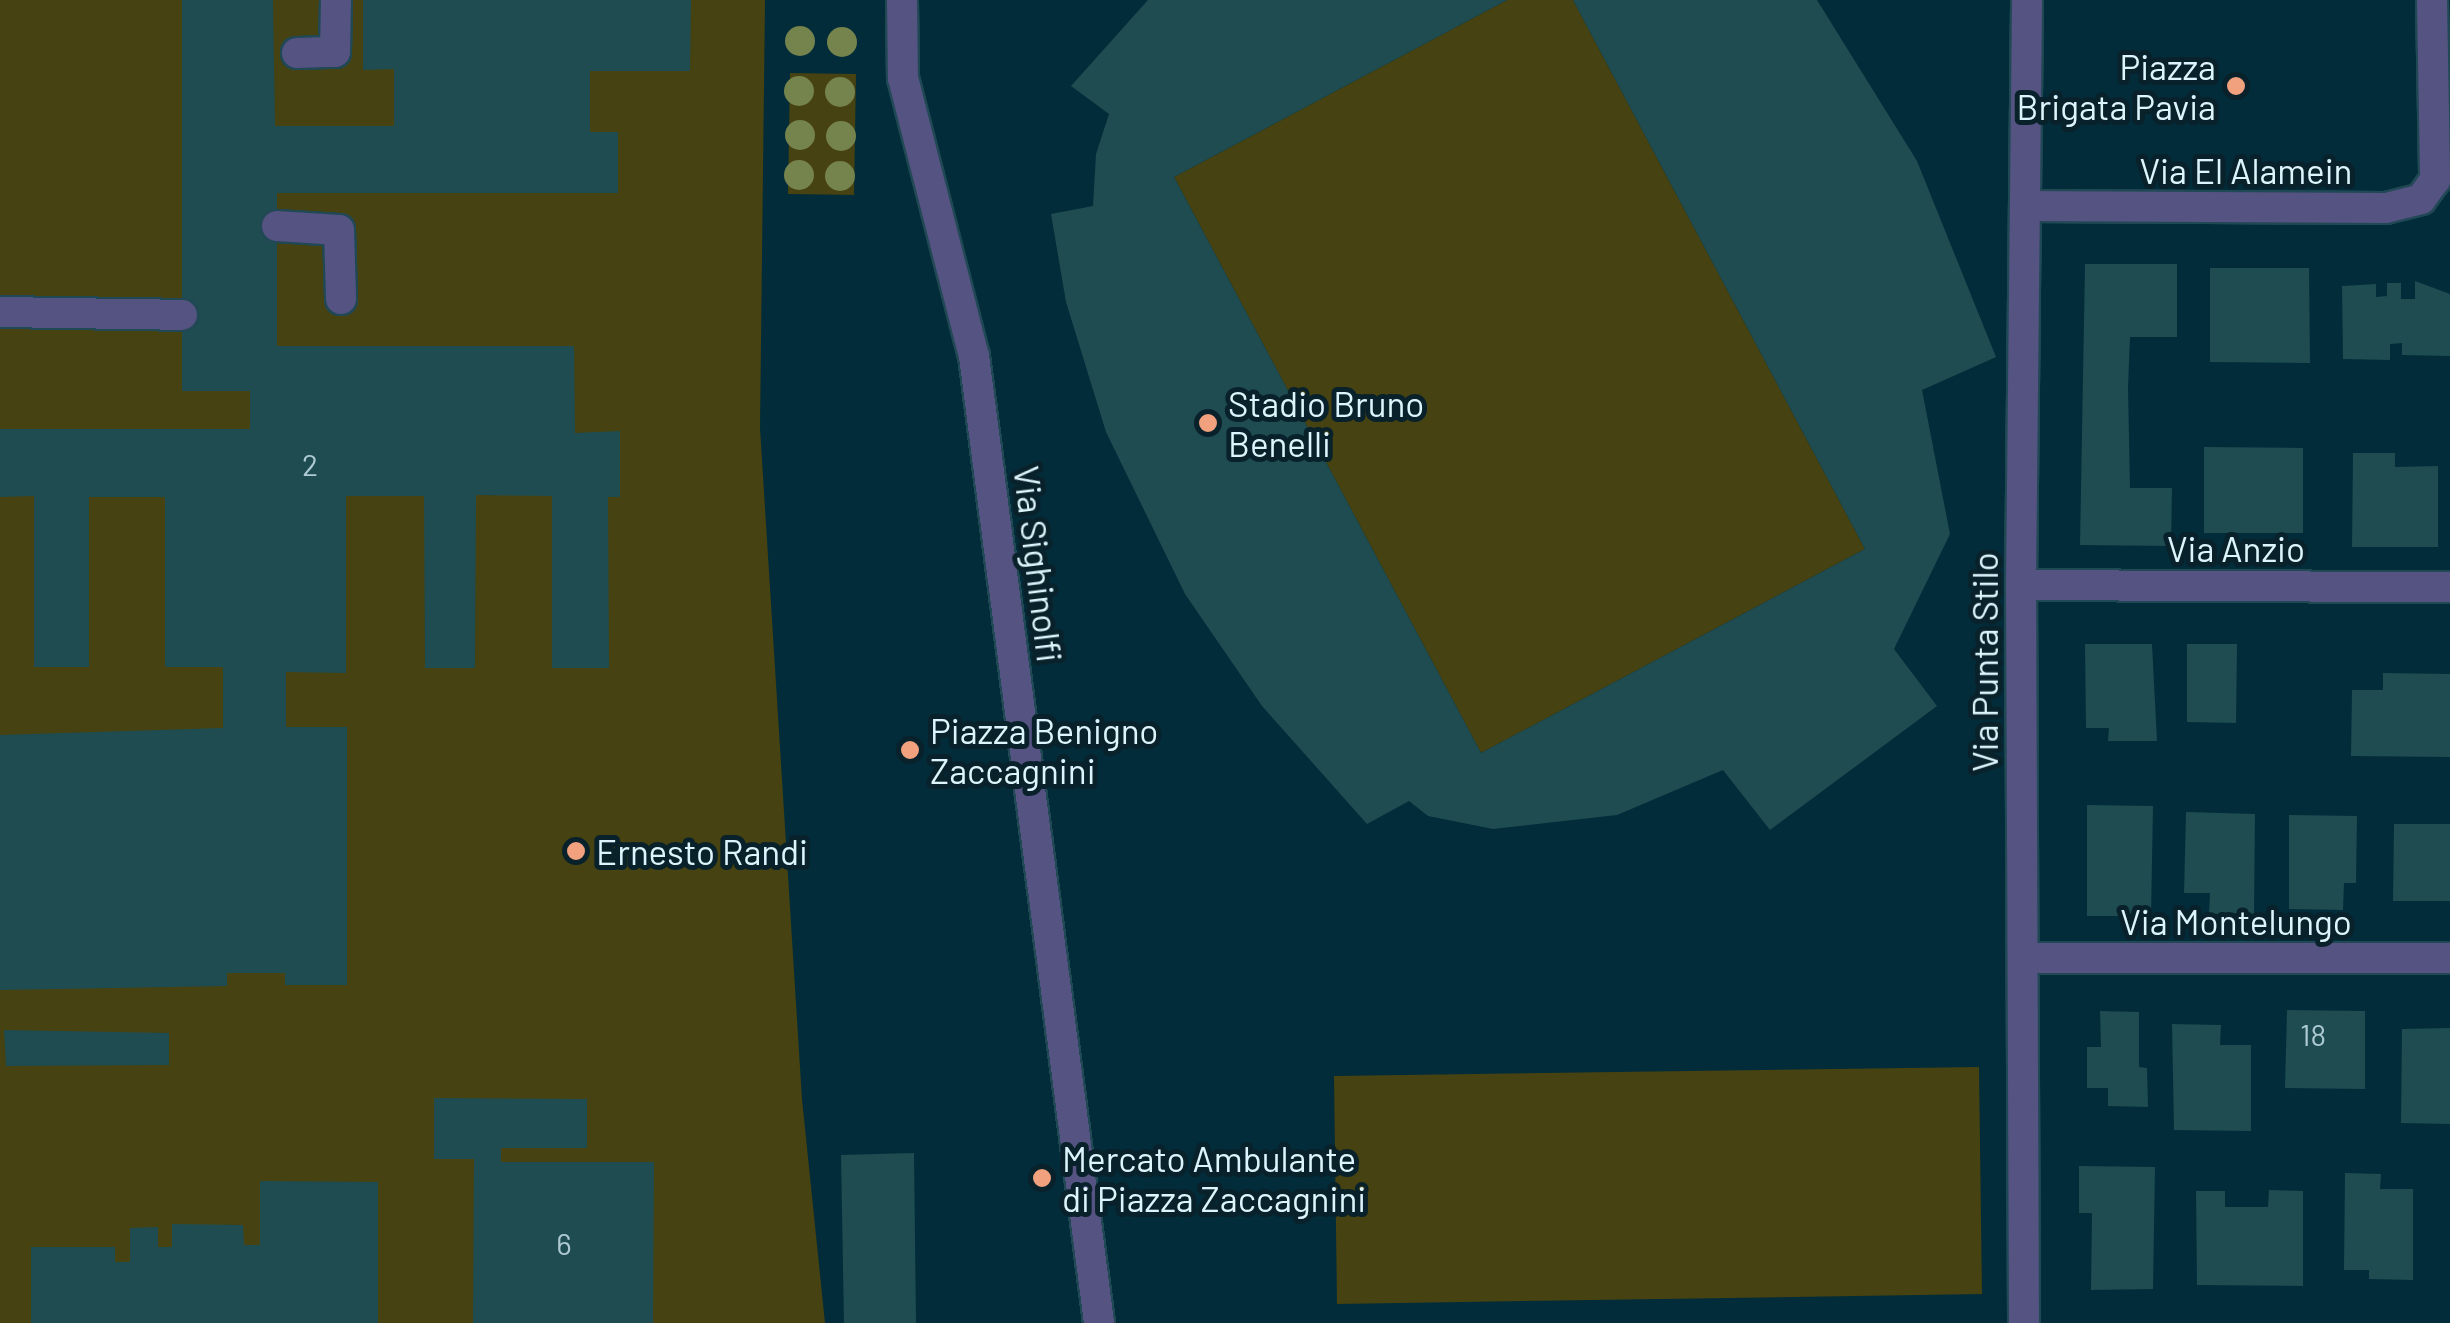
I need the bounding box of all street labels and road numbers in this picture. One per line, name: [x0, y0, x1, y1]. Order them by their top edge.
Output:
street label: Via El Alamein: [2140, 149, 2352, 191]
street label: Via Sighinolfi: [1006, 463, 1072, 665]
street label: Via Anzio: [2167, 527, 2305, 569]
street label: Via Punta Stilo: [1963, 552, 2005, 772]
street label: Via Montelungo: [2120, 900, 2352, 942]

